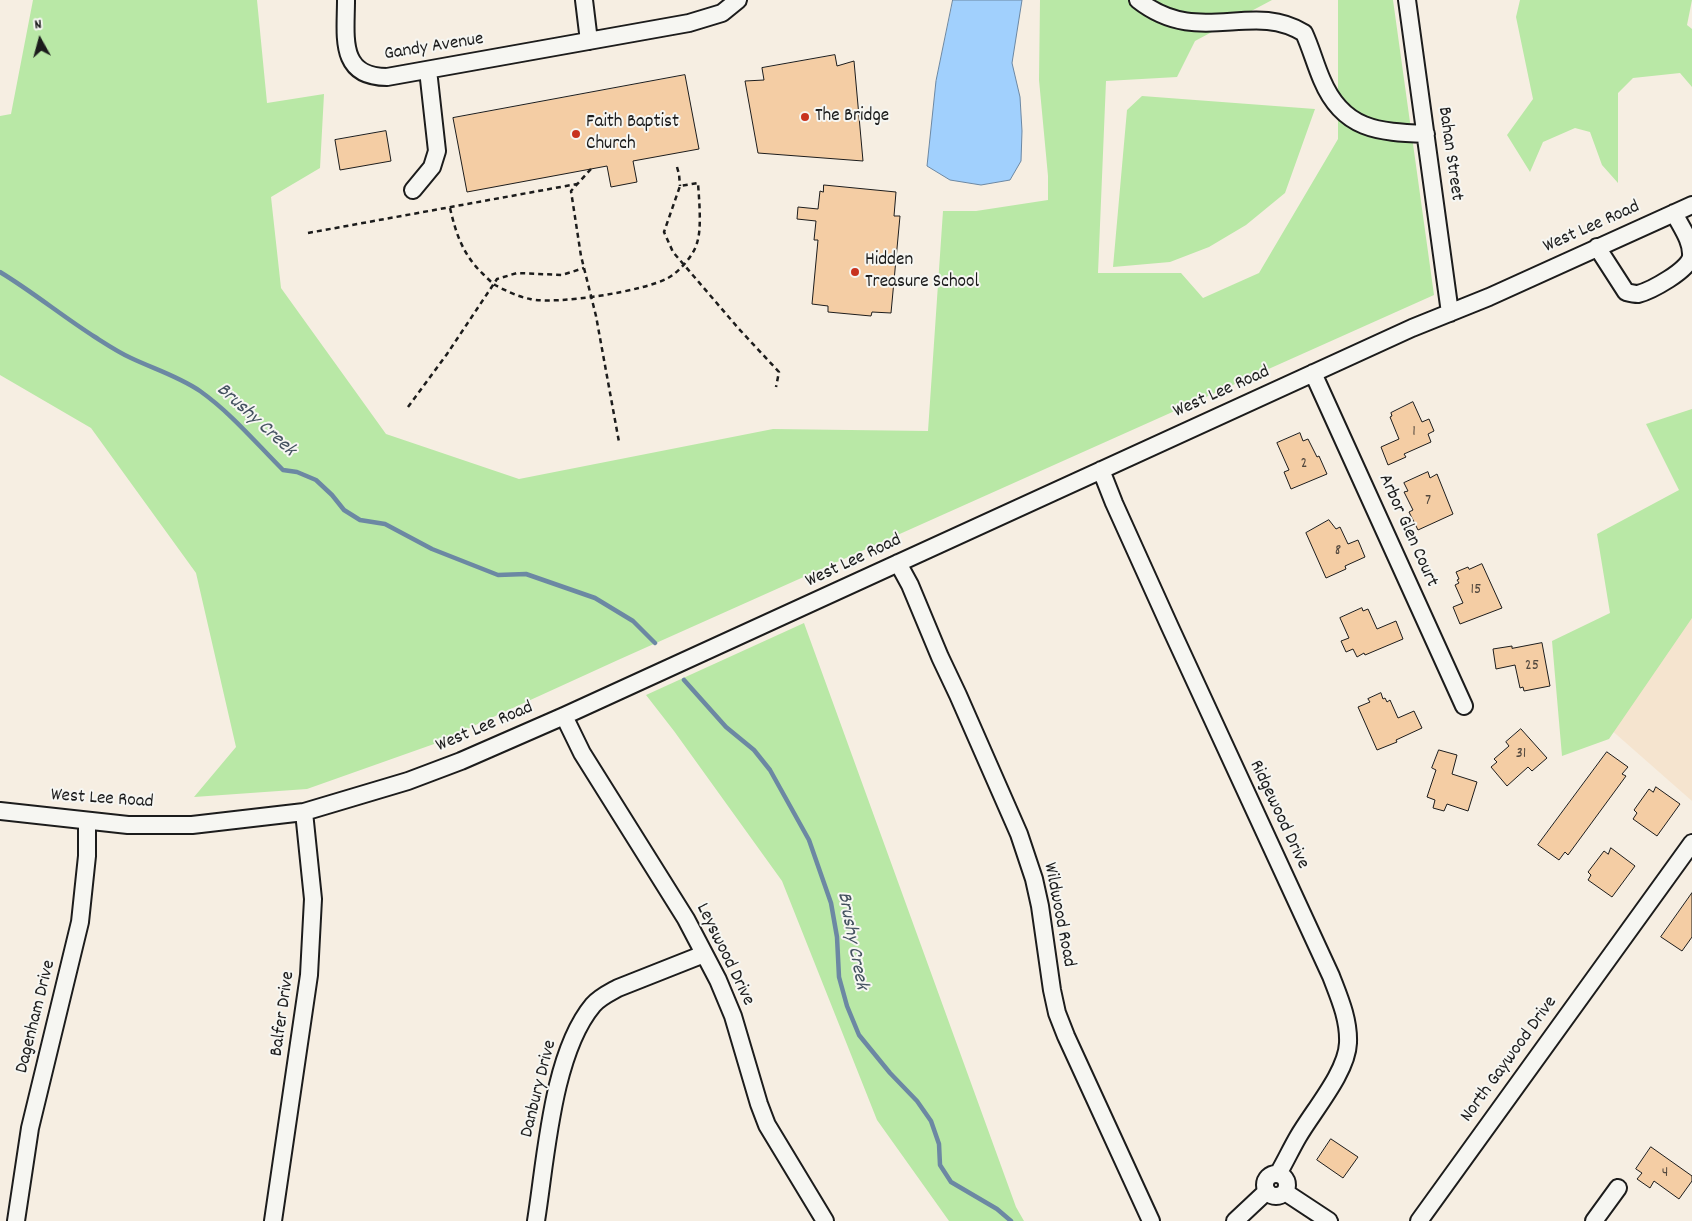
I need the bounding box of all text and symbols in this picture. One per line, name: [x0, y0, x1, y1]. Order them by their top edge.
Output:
north arrow: [15, 15, 65, 65]
text: N: [34, 15, 43, 35]
street label: Gandy Avenue: [383, 29, 485, 67]
street label: Bahan Street: [1431, 105, 1467, 203]
place label: The Bridge: [815, 106, 889, 128]
marker: The Bridge: [799, 111, 811, 123]
place label: Faith Baptist Church: [586, 112, 679, 156]
marker: Faith Baptist Church: [570, 128, 582, 140]
street label: West Lee Road: [1540, 197, 1644, 259]
place label: Hidden Treasure School: [865, 250, 979, 294]
marker: Hidden Treasure School: [849, 266, 861, 278]
street label: West Lee Road: [1170, 362, 1274, 424]
water label: Brushy Creek: [210, 379, 300, 463]
house number: 1: [1412, 423, 1416, 443]
house number: 2: [1301, 455, 1307, 475]
street label: Arbor Glen Court: [1372, 471, 1442, 591]
house number: 7: [1425, 492, 1431, 512]
street label: West Lee Road: [803, 530, 905, 594]
house number: 8: [1335, 542, 1341, 562]
house number: 15: [1471, 581, 1481, 601]
house number: 25: [1525, 657, 1539, 677]
street label: West Lee Road: [433, 697, 537, 759]
house number: 31: [1516, 745, 1526, 765]
street label: Ridgewood Drive: [1243, 757, 1313, 873]
street label: West Lee Road: [50, 785, 154, 815]
street label: Wildwood Road: [1037, 861, 1079, 969]
water label: Brushy Creek: [830, 890, 872, 992]
street label: Leyswood Drive: [689, 900, 759, 1010]
street label: Dagenham Drive: [12, 958, 62, 1076]
street label: Balfer Drive: [267, 970, 301, 1058]
street label: North Gaywood Drive: [1457, 993, 1563, 1127]
street label: Danbury Drive: [517, 1038, 563, 1140]
house number: 4: [1662, 1164, 1668, 1184]

